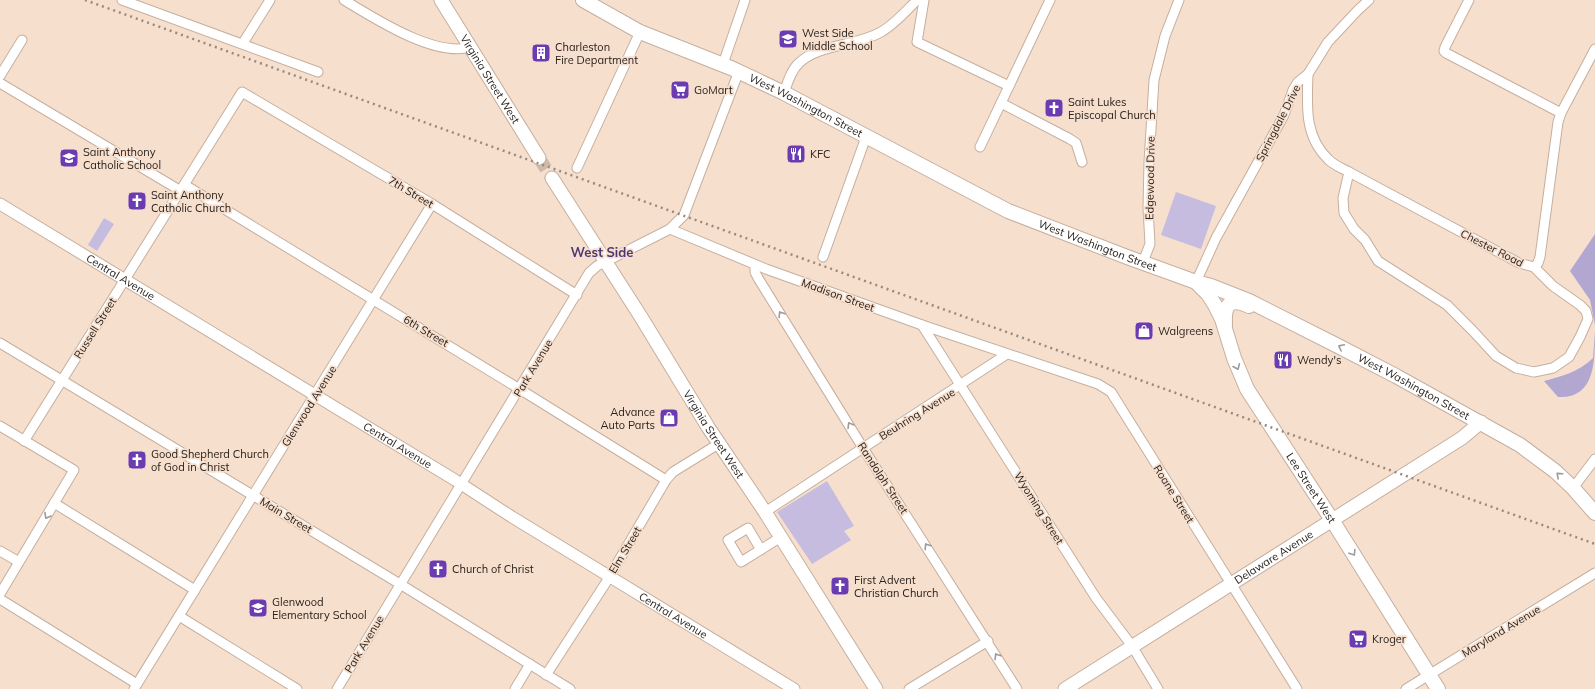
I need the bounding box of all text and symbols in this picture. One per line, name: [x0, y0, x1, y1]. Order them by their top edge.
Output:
place label: West Side Middle School: [802, 26, 873, 53]
school or university icon: West Side Middle School: [777, 28, 799, 50]
street label: Virginia Street West: [457, 32, 523, 126]
place label: Charleston Fire Department: [555, 40, 638, 67]
building icon: Charleston Fire Department: [530, 42, 552, 64]
street label: West Washington Street: [747, 71, 865, 140]
supermarket icon: GoMart: [669, 79, 691, 101]
street label: Springdale Drive: [1253, 82, 1303, 164]
place label: GoMart: [694, 83, 733, 97]
place label: Saint Lukes Episcopal Church: [1068, 95, 1156, 122]
church icon: Saint Lukes Episcopal Church: [1043, 97, 1065, 119]
street label: Edgewood Drive: [1142, 136, 1158, 220]
restaurant icon: KFC: [785, 143, 807, 165]
place label: Saint Anthony Catholic School: [83, 145, 161, 172]
school or university icon: Saint Anthony Catholic School: [58, 147, 80, 169]
place label: KFC: [810, 147, 831, 161]
street label: 7th Street: [386, 173, 436, 211]
place label: Saint Anthony Catholic Church: [151, 188, 231, 215]
church icon: Saint Anthony Catholic Church: [126, 190, 148, 212]
street label: West Washington Street: [1037, 216, 1159, 274]
street label: Chester Road: [1458, 226, 1526, 270]
district label: West Side: [571, 244, 633, 260]
street label: Central Avenue: [84, 251, 157, 303]
street label: Madison Street: [800, 275, 877, 315]
street label: Russell Street: [71, 295, 119, 361]
one-way arrow: [778, 311, 786, 318]
street label: 6th Street: [401, 312, 451, 350]
shop icon: Walgreens: [1133, 320, 1155, 342]
place label: Walgreens: [1158, 324, 1213, 338]
street label: Park Avenue: [510, 337, 556, 399]
one-way arrow: [1337, 344, 1345, 352]
restaurant icon: Wendy's: [1272, 349, 1294, 371]
street label: West Washington Street: [1355, 350, 1472, 423]
place label: Wendy's: [1297, 353, 1341, 367]
street label: Glenwood Avenue: [278, 363, 340, 449]
one-way arrow: [1233, 363, 1241, 370]
street label: Beuhring Avenue: [876, 385, 958, 443]
street label: Virginia Street West: [680, 388, 747, 481]
place label: Advance Auto Parts: [601, 405, 655, 432]
shop icon: Advance Auto Parts: [658, 407, 680, 429]
street label: Central Avenue: [361, 419, 434, 471]
one-way arrow: [847, 422, 854, 429]
street label: Randolph Street: [855, 440, 911, 517]
place label: Good Shepherd Church of God in Christ: [151, 447, 269, 474]
church icon: Good Shepherd Church of God in Christ: [126, 449, 148, 471]
street label: Lee Street West: [1283, 450, 1339, 526]
street label: Roane Street: [1151, 462, 1198, 526]
street label: Wyoming Street: [1011, 469, 1067, 547]
one-way arrow: [1556, 472, 1563, 479]
street label: Main Street: [257, 494, 315, 536]
one-way arrow: [44, 512, 51, 519]
street label: Elm Street: [606, 524, 644, 576]
street label: Delaware Avenue: [1232, 527, 1316, 587]
one-way arrow: [924, 544, 931, 551]
one-way arrow: [1348, 549, 1355, 556]
church icon: Church of Christ: [427, 558, 449, 580]
place label: Church of Christ: [452, 562, 534, 576]
place label: First Advent Christian Church: [854, 573, 939, 600]
church icon: First Advent Christian Church: [829, 575, 851, 597]
street label: Central Avenue: [636, 589, 710, 642]
place label: Glenwood Elementary School: [272, 595, 367, 622]
school or university icon: Glenwood Elementary School: [247, 597, 269, 619]
street label: Maryland Avenue: [1459, 602, 1543, 660]
street label: Park Avenue: [341, 613, 387, 675]
supermarket icon: Kroger: [1347, 628, 1369, 650]
place label: Kroger: [1372, 632, 1406, 646]
one-way arrow: [994, 653, 1001, 660]

